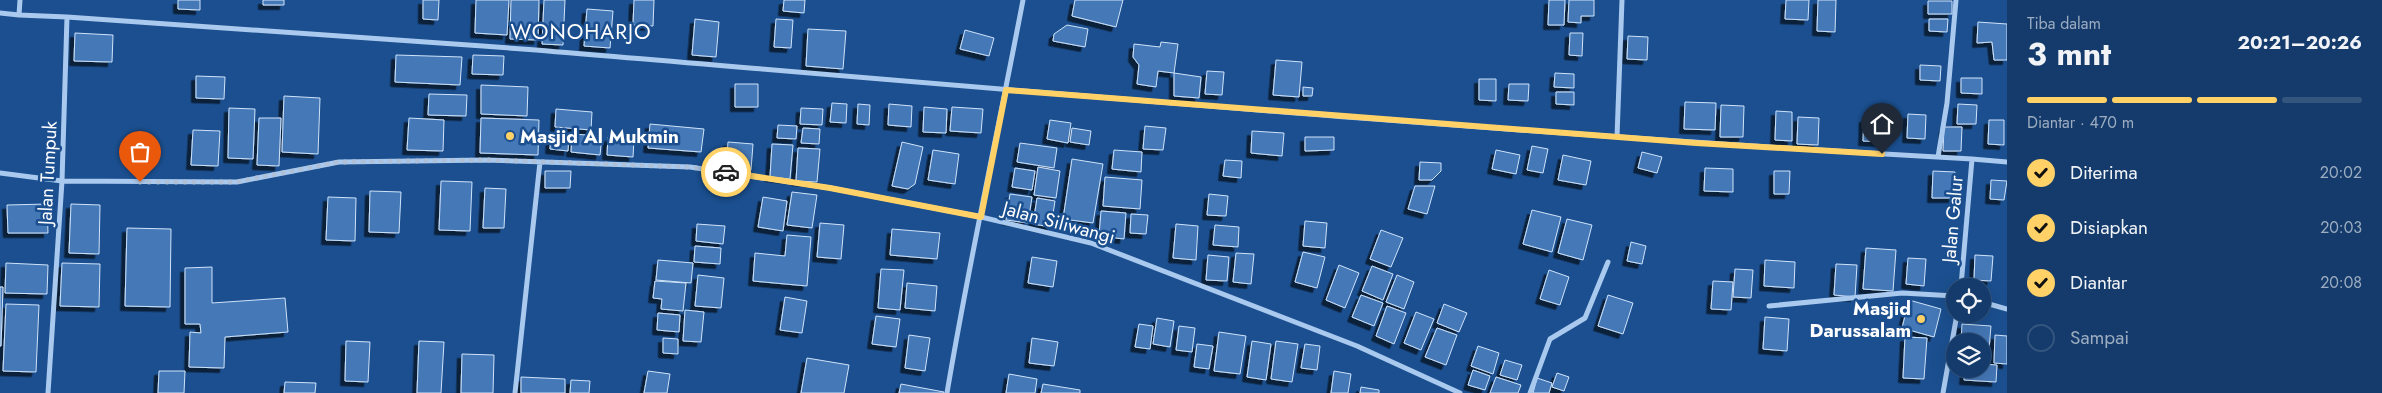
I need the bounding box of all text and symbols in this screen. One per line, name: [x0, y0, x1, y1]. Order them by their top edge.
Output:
text: Tiba dalam: [2027, 12, 2101, 35]
district label: WONOHARJO: [510, 17, 652, 47]
text: 20:21–20:26: [2237, 29, 2362, 56]
text: 3 mnt: [2027, 31, 2111, 77]
pin: [1861, 103, 1903, 154]
icon: home: [1868, 110, 1896, 138]
text: Diantar · 470 m: [2027, 111, 2134, 134]
street label: Jalan Tumpuk: [31, 120, 64, 229]
place label: Masjid Al Mukmin: [520, 123, 679, 150]
marker: Masjid Al Mukmin: [504, 130, 516, 142]
pin: [119, 131, 161, 182]
icon: bag: [126, 138, 154, 166]
courier: [701, 147, 751, 197]
icon: car: [712, 158, 740, 186]
icon: check: [2027, 159, 2055, 187]
text: Diterima: [2070, 159, 2138, 186]
text: 20:02: [2320, 161, 2362, 184]
street label: Jalan Galur: [1935, 174, 1970, 267]
street label: Jalan Siliwangi: [997, 194, 1118, 250]
icon: check: [2027, 214, 2055, 242]
text: Disiapkan: [2070, 214, 2148, 241]
text: 20:03: [2320, 216, 2362, 239]
icon: check: [2027, 269, 2055, 297]
text: Diantar: [2070, 269, 2127, 296]
text: 20:08: [2320, 271, 2362, 294]
map controls: [1946, 278, 1991, 378]
button: locate: [1946, 278, 1991, 323]
place label: Masjid Darussalam: [1810, 295, 1911, 344]
marker: Masjid Darussalam: [1915, 313, 1927, 325]
text: Sampai: [2070, 324, 2129, 351]
button: layers: [1946, 333, 1991, 378]

